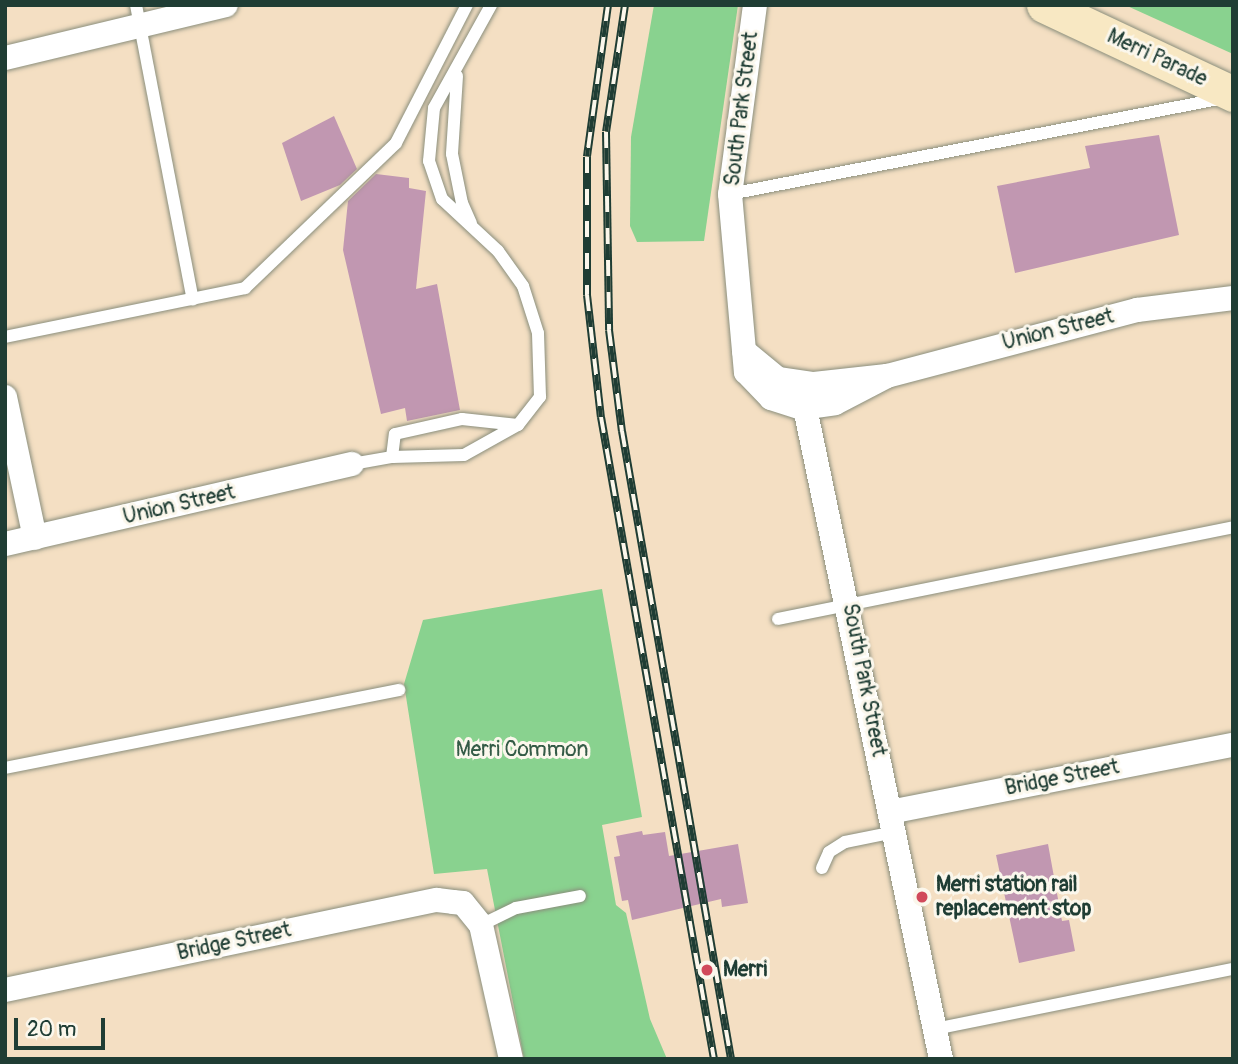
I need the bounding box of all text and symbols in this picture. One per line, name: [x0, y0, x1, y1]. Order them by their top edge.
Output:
street label: Merri Parade: [1103, 24, 1211, 92]
street label: South Park Street: [720, 30, 764, 188]
street label: Union Street: [1000, 304, 1116, 356]
street label: Union Street: [121, 480, 237, 530]
street label: South Park Street: [837, 601, 891, 759]
park label: Merri Common: [456, 737, 588, 763]
street label: Bridge Street: [1003, 755, 1121, 801]
place label: Merri station rail replacement stop: [936, 872, 1091, 922]
marker: Merri station rail replacement stop: [914, 889, 930, 905]
street label: Bridge Street: [175, 918, 293, 966]
place label: Merri: [723, 957, 767, 983]
marker: Merri: [697, 960, 717, 980]
scale bar: [18, 1004, 108, 1048]
text: 20 m: [27, 1016, 76, 1043]

